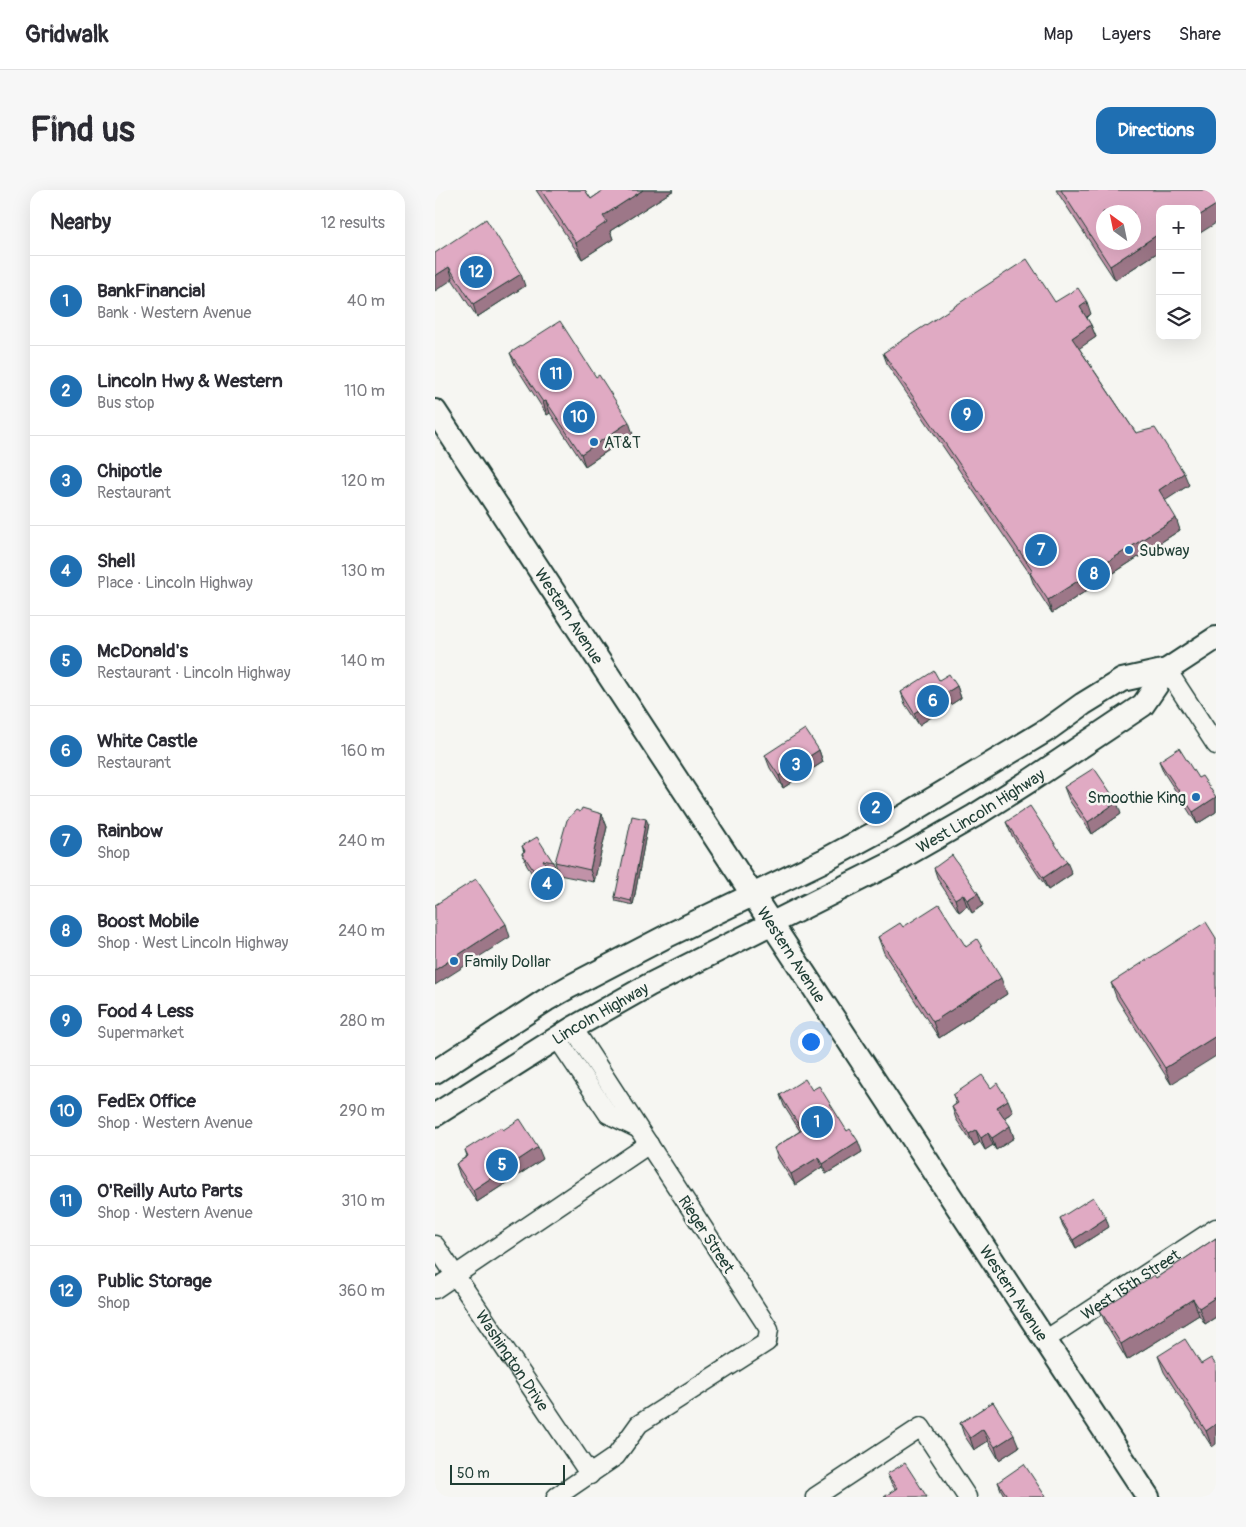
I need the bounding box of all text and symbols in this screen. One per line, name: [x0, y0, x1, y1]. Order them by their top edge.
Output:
text: Gridwalk: [25, 20, 109, 49]
text: Map: [1044, 23, 1073, 46]
text: Layers: [1101, 23, 1151, 46]
text: Share: [1179, 23, 1221, 46]
button: Directions: [1096, 107, 1216, 154]
text: Find us: [30, 108, 135, 152]
north arrow: [1096, 205, 1141, 250]
map controls: [1156, 205, 1201, 340]
button: +: [1156, 205, 1201, 250]
text: Nearby: [50, 209, 111, 236]
text: 12 results: [321, 213, 385, 233]
button: −: [1156, 250, 1201, 295]
pin: 12: [460, 253, 492, 291]
text: BankFinancial: [97, 279, 206, 303]
text: 1: [63, 291, 69, 311]
text: 40 m: [347, 291, 385, 311]
button: layers: [1156, 295, 1201, 340]
text: Bank · Western Avenue: [97, 303, 251, 323]
pin: 11: [540, 355, 572, 393]
text: Lincoln Hwy & Western: [97, 369, 283, 393]
text: 2: [62, 381, 70, 401]
text: 110 m: [344, 381, 385, 401]
text: Bus stop: [97, 393, 155, 413]
pin: 9: [951, 396, 983, 434]
pin: 10: [563, 398, 595, 436]
place label: AT&T: [604, 433, 641, 453]
marker: AT&T: [588, 436, 600, 448]
text: Chipotle: [97, 459, 162, 483]
text: 3: [62, 471, 70, 491]
text: 120 m: [341, 471, 385, 491]
text: Restaurant: [97, 483, 171, 503]
pin: 7: [1025, 531, 1057, 569]
place label: Subway: [1139, 541, 1189, 561]
marker: Subway: [1123, 544, 1135, 556]
text: Shell: [97, 549, 135, 573]
pin: 8: [1078, 555, 1110, 593]
text: 4: [61, 561, 71, 581]
text: 130 m: [341, 561, 385, 581]
street label: Western Avenue: [530, 565, 607, 668]
text: Place · Lincoln Highway: [97, 573, 253, 593]
text: McDonald's: [97, 639, 188, 663]
text: 5: [62, 651, 70, 671]
text: 140 m: [341, 651, 385, 671]
text: Restaurant · Lincoln Highway: [97, 663, 291, 683]
pin: 6: [917, 682, 949, 720]
text: White Castle: [97, 729, 197, 753]
text: 6: [61, 741, 71, 761]
text: 160 m: [341, 741, 385, 761]
pin: 3: [780, 746, 812, 784]
text: Restaurant: [97, 753, 171, 773]
street label: West Lincoln Highway: [913, 765, 1049, 858]
place label: Smoothie King: [1088, 788, 1186, 808]
pin: 2: [860, 789, 892, 827]
marker: Smoothie King: [1190, 791, 1202, 803]
text: Rainbow: [97, 819, 163, 843]
text: 7: [62, 831, 70, 851]
text: 240 m: [338, 831, 385, 851]
text: Shop: [97, 843, 130, 863]
pin: 4: [531, 865, 563, 903]
street label: Western Avenue: [752, 903, 830, 1007]
text: Boost Mobile: [97, 909, 199, 933]
text: 8: [62, 921, 70, 941]
text: 240 m: [338, 921, 385, 941]
text: Shop · West Lincoln Highway: [97, 933, 288, 953]
place label: Family Dollar: [464, 952, 551, 972]
marker: Family Dollar: [448, 955, 460, 967]
street label: Lincoln Highway: [549, 978, 652, 1050]
text: Food 4 Less: [97, 999, 194, 1023]
text: 9: [62, 1011, 70, 1031]
text: 280 m: [339, 1011, 385, 1031]
text: Supermarket: [97, 1023, 184, 1043]
your location: [798, 1029, 824, 1055]
text: FedEx Office: [97, 1089, 196, 1113]
text: 10: [57, 1101, 75, 1121]
text: 290 m: [339, 1101, 385, 1121]
pin: 1: [801, 1103, 833, 1141]
text: Shop · Western Avenue: [97, 1113, 253, 1133]
pin: 5: [486, 1146, 518, 1184]
text: O'Reilly Auto Parts: [97, 1179, 242, 1203]
text: 11: [60, 1191, 72, 1211]
text: 310 m: [341, 1191, 385, 1211]
street label: Rieger Street: [674, 1192, 739, 1278]
text: Shop · Western Avenue: [97, 1203, 253, 1223]
street label: Western Avenue: [974, 1242, 1052, 1345]
street label: West 15th Street: [1078, 1245, 1185, 1325]
text: Public Storage: [97, 1269, 212, 1293]
text: 12: [58, 1281, 74, 1301]
text: 360 m: [338, 1281, 385, 1301]
text: Shop: [97, 1293, 130, 1313]
street label: Washington Drive: [471, 1307, 553, 1415]
scale bar: [450, 1462, 565, 1485]
text: 50 m: [457, 1465, 490, 1482]

